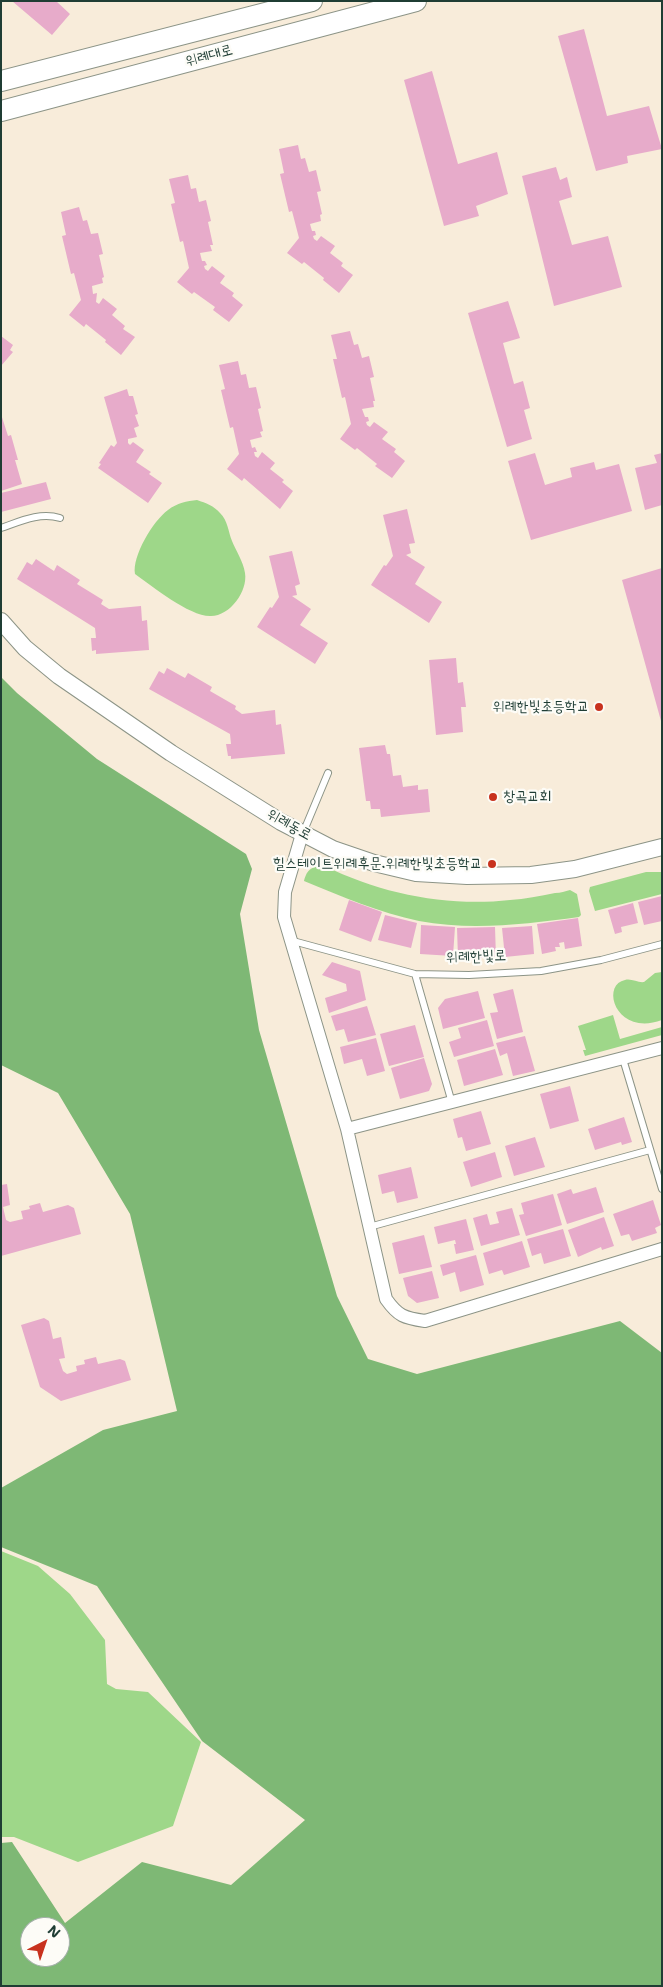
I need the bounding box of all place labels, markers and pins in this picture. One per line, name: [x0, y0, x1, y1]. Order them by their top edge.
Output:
place label: 위례한빛초등학교: [492, 698, 589, 716]
marker: 위례한빛초등학교: [593, 701, 605, 713]
place label: 창곡교회: [503, 788, 551, 806]
marker: 창곡교회: [487, 791, 499, 803]
place label: 힐스테이트위례후문.위례한빛초등학교: [273, 855, 482, 873]
marker: 힐스테이트위례후문.위례한빛초등학교: [486, 858, 498, 870]

